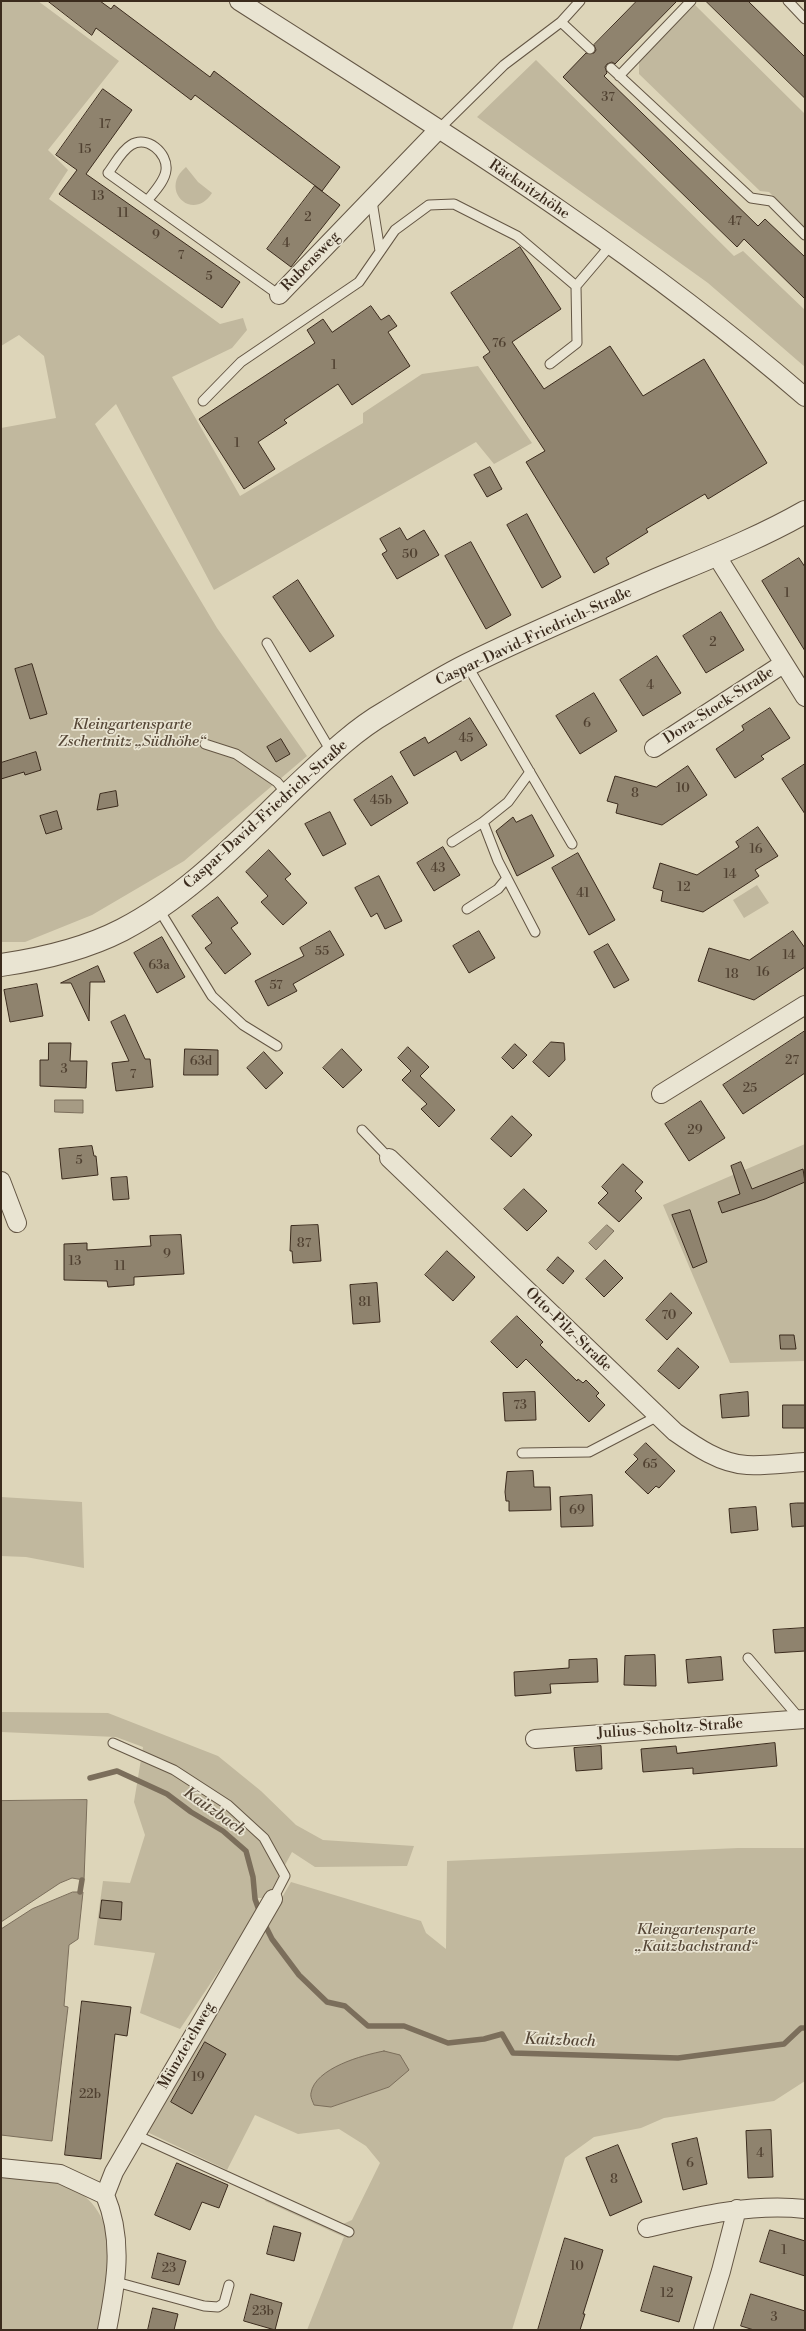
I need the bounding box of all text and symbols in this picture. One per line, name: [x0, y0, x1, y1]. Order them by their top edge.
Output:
house number: 37: [601, 90, 615, 106]
house number: 17: [99, 117, 111, 133]
house number: 15: [79, 142, 91, 158]
street label: Räcknitzhöhe: [485, 156, 573, 224]
house number: 13: [92, 189, 104, 205]
house number: 11: [117, 206, 129, 222]
house number: 2: [304, 210, 312, 226]
house number: 47: [728, 214, 742, 230]
house number: 9: [152, 228, 160, 244]
street label: Rubensweg: [278, 228, 344, 296]
house number: 4: [282, 236, 290, 252]
house number: 7: [178, 248, 184, 264]
house number: 5: [205, 269, 213, 285]
house number: 76: [492, 336, 506, 352]
house number: 1: [331, 358, 337, 374]
house number: 1: [234, 436, 240, 452]
house number: 50: [402, 547, 418, 563]
street label: Caspar-David-Friedrich-Straße: [433, 584, 635, 690]
house number: 1: [784, 586, 790, 602]
house number: 2: [709, 635, 717, 651]
street label: Dora-Stock-Straße: [660, 664, 778, 748]
house number: 4: [646, 678, 654, 694]
park label: Kleingartensparte Zschertnitz „Südhöhe“: [58, 716, 206, 751]
house number: 6: [583, 716, 591, 732]
house number: 45: [459, 731, 473, 747]
street label: Caspar-David-Friedrich-Straße: [180, 737, 352, 893]
house number: 10: [676, 781, 690, 797]
house number: 8: [631, 786, 639, 802]
house number: 45b: [370, 793, 392, 809]
house number: 16: [749, 842, 763, 858]
house number: 43: [431, 861, 445, 877]
house number: 14: [724, 867, 736, 883]
house number: 12: [677, 880, 691, 896]
house number: 41: [576, 886, 590, 902]
house number: 55: [315, 944, 329, 960]
house number: 14: [783, 948, 795, 964]
house number: 63a: [148, 958, 170, 974]
house number: 16: [756, 965, 770, 981]
house number: 18: [725, 967, 739, 983]
house number: 57: [269, 978, 283, 994]
house number: 27: [785, 1053, 799, 1069]
house number: 63d: [190, 1054, 212, 1070]
house number: 3: [60, 1062, 68, 1078]
house number: 7: [130, 1067, 136, 1083]
house number: 25: [743, 1081, 757, 1097]
house number: 29: [687, 1123, 703, 1139]
house number: 5: [75, 1153, 83, 1169]
house number: 87: [297, 1236, 311, 1252]
house number: 9: [163, 1247, 171, 1263]
house number: 13: [69, 1254, 81, 1270]
house number: 11: [114, 1259, 126, 1275]
street label: Otto-Pilz-Straße: [521, 1284, 615, 1376]
house number: 81: [358, 1295, 372, 1311]
house number: 70: [662, 1308, 676, 1324]
house number: 73: [513, 1398, 527, 1414]
house number: 65: [642, 1457, 658, 1473]
house number: 69: [569, 1503, 585, 1519]
street label: Julius-Scholtz-Straße: [596, 1715, 744, 1743]
water label: Kaitzbach: [179, 1784, 249, 1840]
park label: Kleingartensparte „Kaitzbachstrand“: [635, 1921, 757, 1956]
street label: Münzteichweg: [155, 1999, 219, 2093]
water label: Kaitzbach: [524, 2030, 596, 2052]
house number: 19: [191, 2070, 205, 2086]
house number: 22b: [79, 2087, 101, 2103]
house number: 4: [756, 2146, 764, 2162]
house number: 6: [686, 2156, 694, 2172]
house number: 8: [610, 2172, 618, 2188]
house number: 1: [781, 2243, 787, 2259]
house number: 10: [570, 2259, 584, 2275]
house number: 23: [162, 2261, 176, 2277]
house number: 12: [660, 2286, 674, 2302]
house number: 23b: [252, 2304, 274, 2320]
house number: 3: [770, 2310, 778, 2326]

